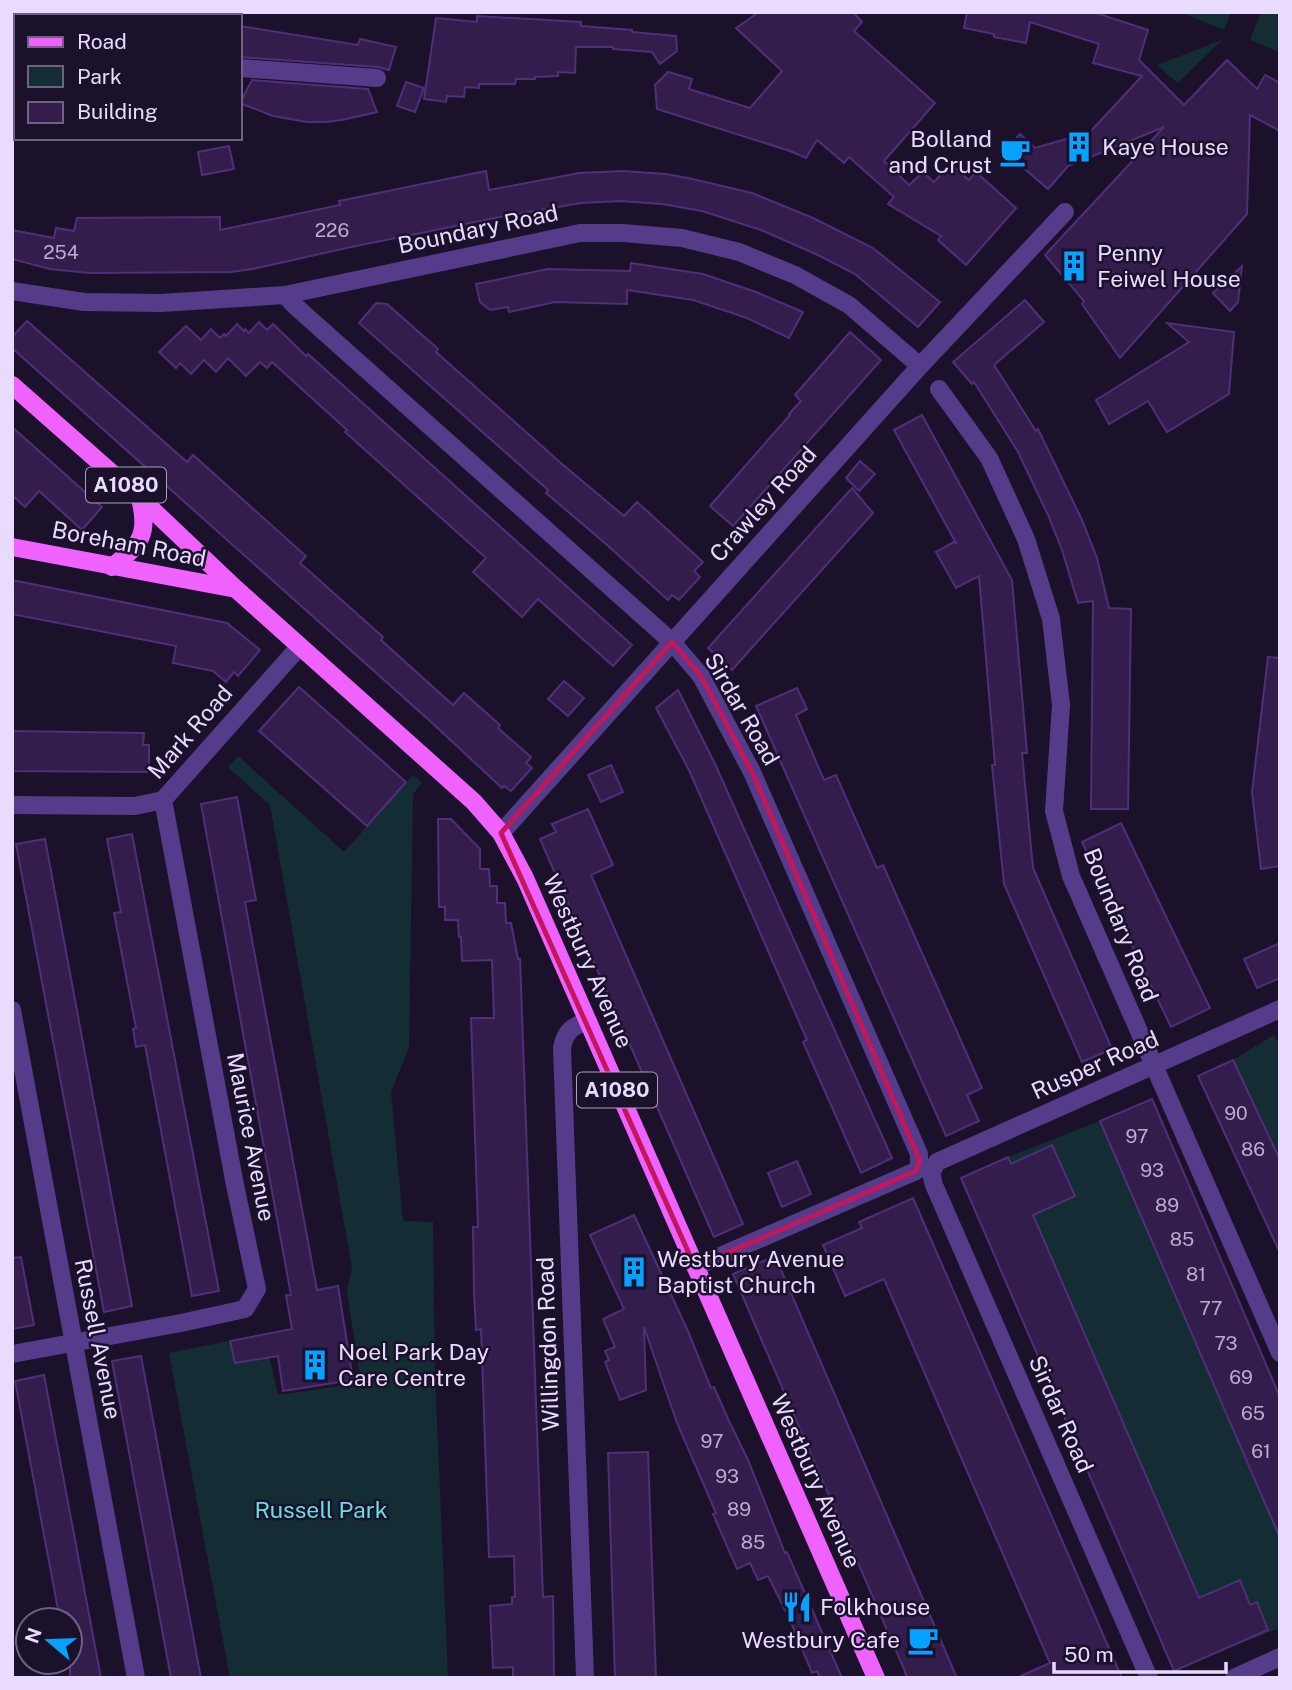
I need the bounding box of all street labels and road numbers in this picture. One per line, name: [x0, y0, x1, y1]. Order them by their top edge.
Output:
street label: Boundary Road: [395, 198, 561, 259]
street label: Crawley Road: [704, 440, 822, 567]
road number: A1080: [86, 468, 166, 503]
street label: Boreham Road: [50, 515, 208, 572]
street label: Sirdar Road: [699, 648, 786, 770]
street label: Mark Road: [142, 679, 238, 784]
street label: Boundary Road: [1078, 844, 1165, 1006]
street label: Westbury Avenue: [538, 870, 639, 1052]
street label: Rusper Road: [1027, 1025, 1162, 1105]
street label: Maurice Avenue: [222, 1050, 281, 1223]
road number: A1080: [577, 1072, 657, 1108]
street label: Russell Avenue: [70, 1256, 127, 1422]
street label: Willingdon Road: [531, 1256, 564, 1432]
street label: Sirdar Road: [1024, 1351, 1099, 1477]
street label: Westbury Avenue: [766, 1390, 867, 1572]

